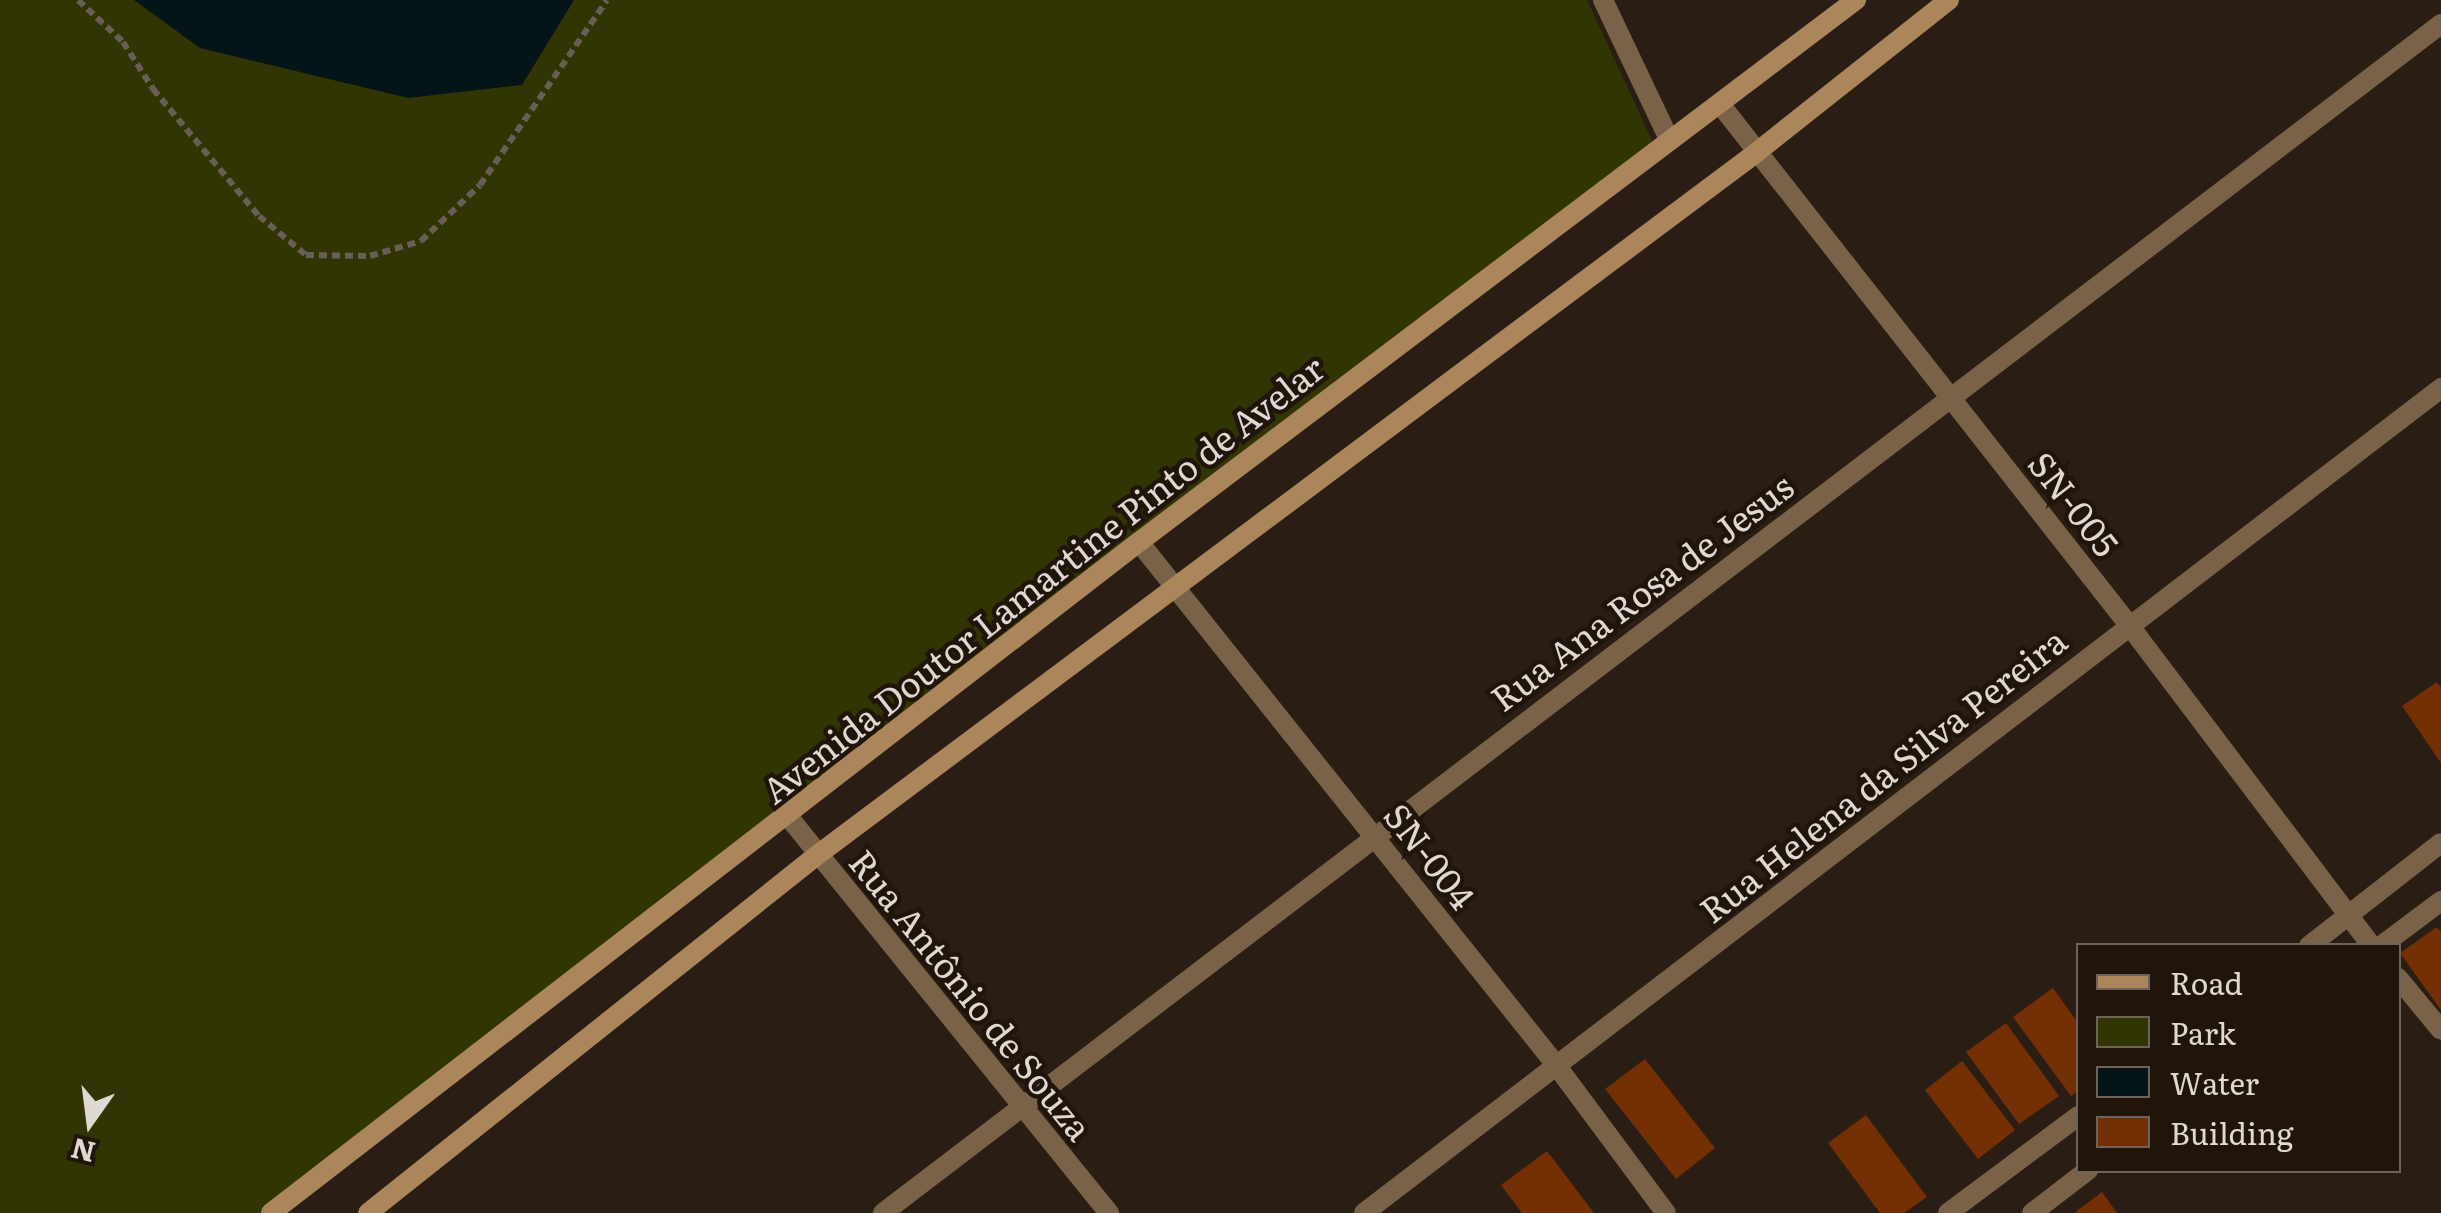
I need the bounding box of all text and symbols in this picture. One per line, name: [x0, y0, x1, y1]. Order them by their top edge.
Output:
street label: Avenida Doutor Lamartine Pinto de Avelar: [753, 346, 1331, 810]
street label: SN-005: [2021, 442, 2129, 564]
street label: Rua Ana Rosa de Jesus: [1482, 464, 1800, 718]
street label: Rua Helena da Silva Pereira: [1690, 618, 2074, 930]
street label: SN-004: [1377, 794, 1485, 916]
street label: Rua Antônio de Souza: [842, 840, 1102, 1148]
legend: [2076, 943, 2401, 1173]
text: Road: [2170, 960, 2243, 1004]
text: Park: [2170, 1010, 2236, 1054]
text: Water: [2170, 1060, 2259, 1104]
north arrow: [40, 1073, 140, 1173]
text: Building: [2170, 1110, 2294, 1154]
text: N: [66, 1129, 99, 1175]

